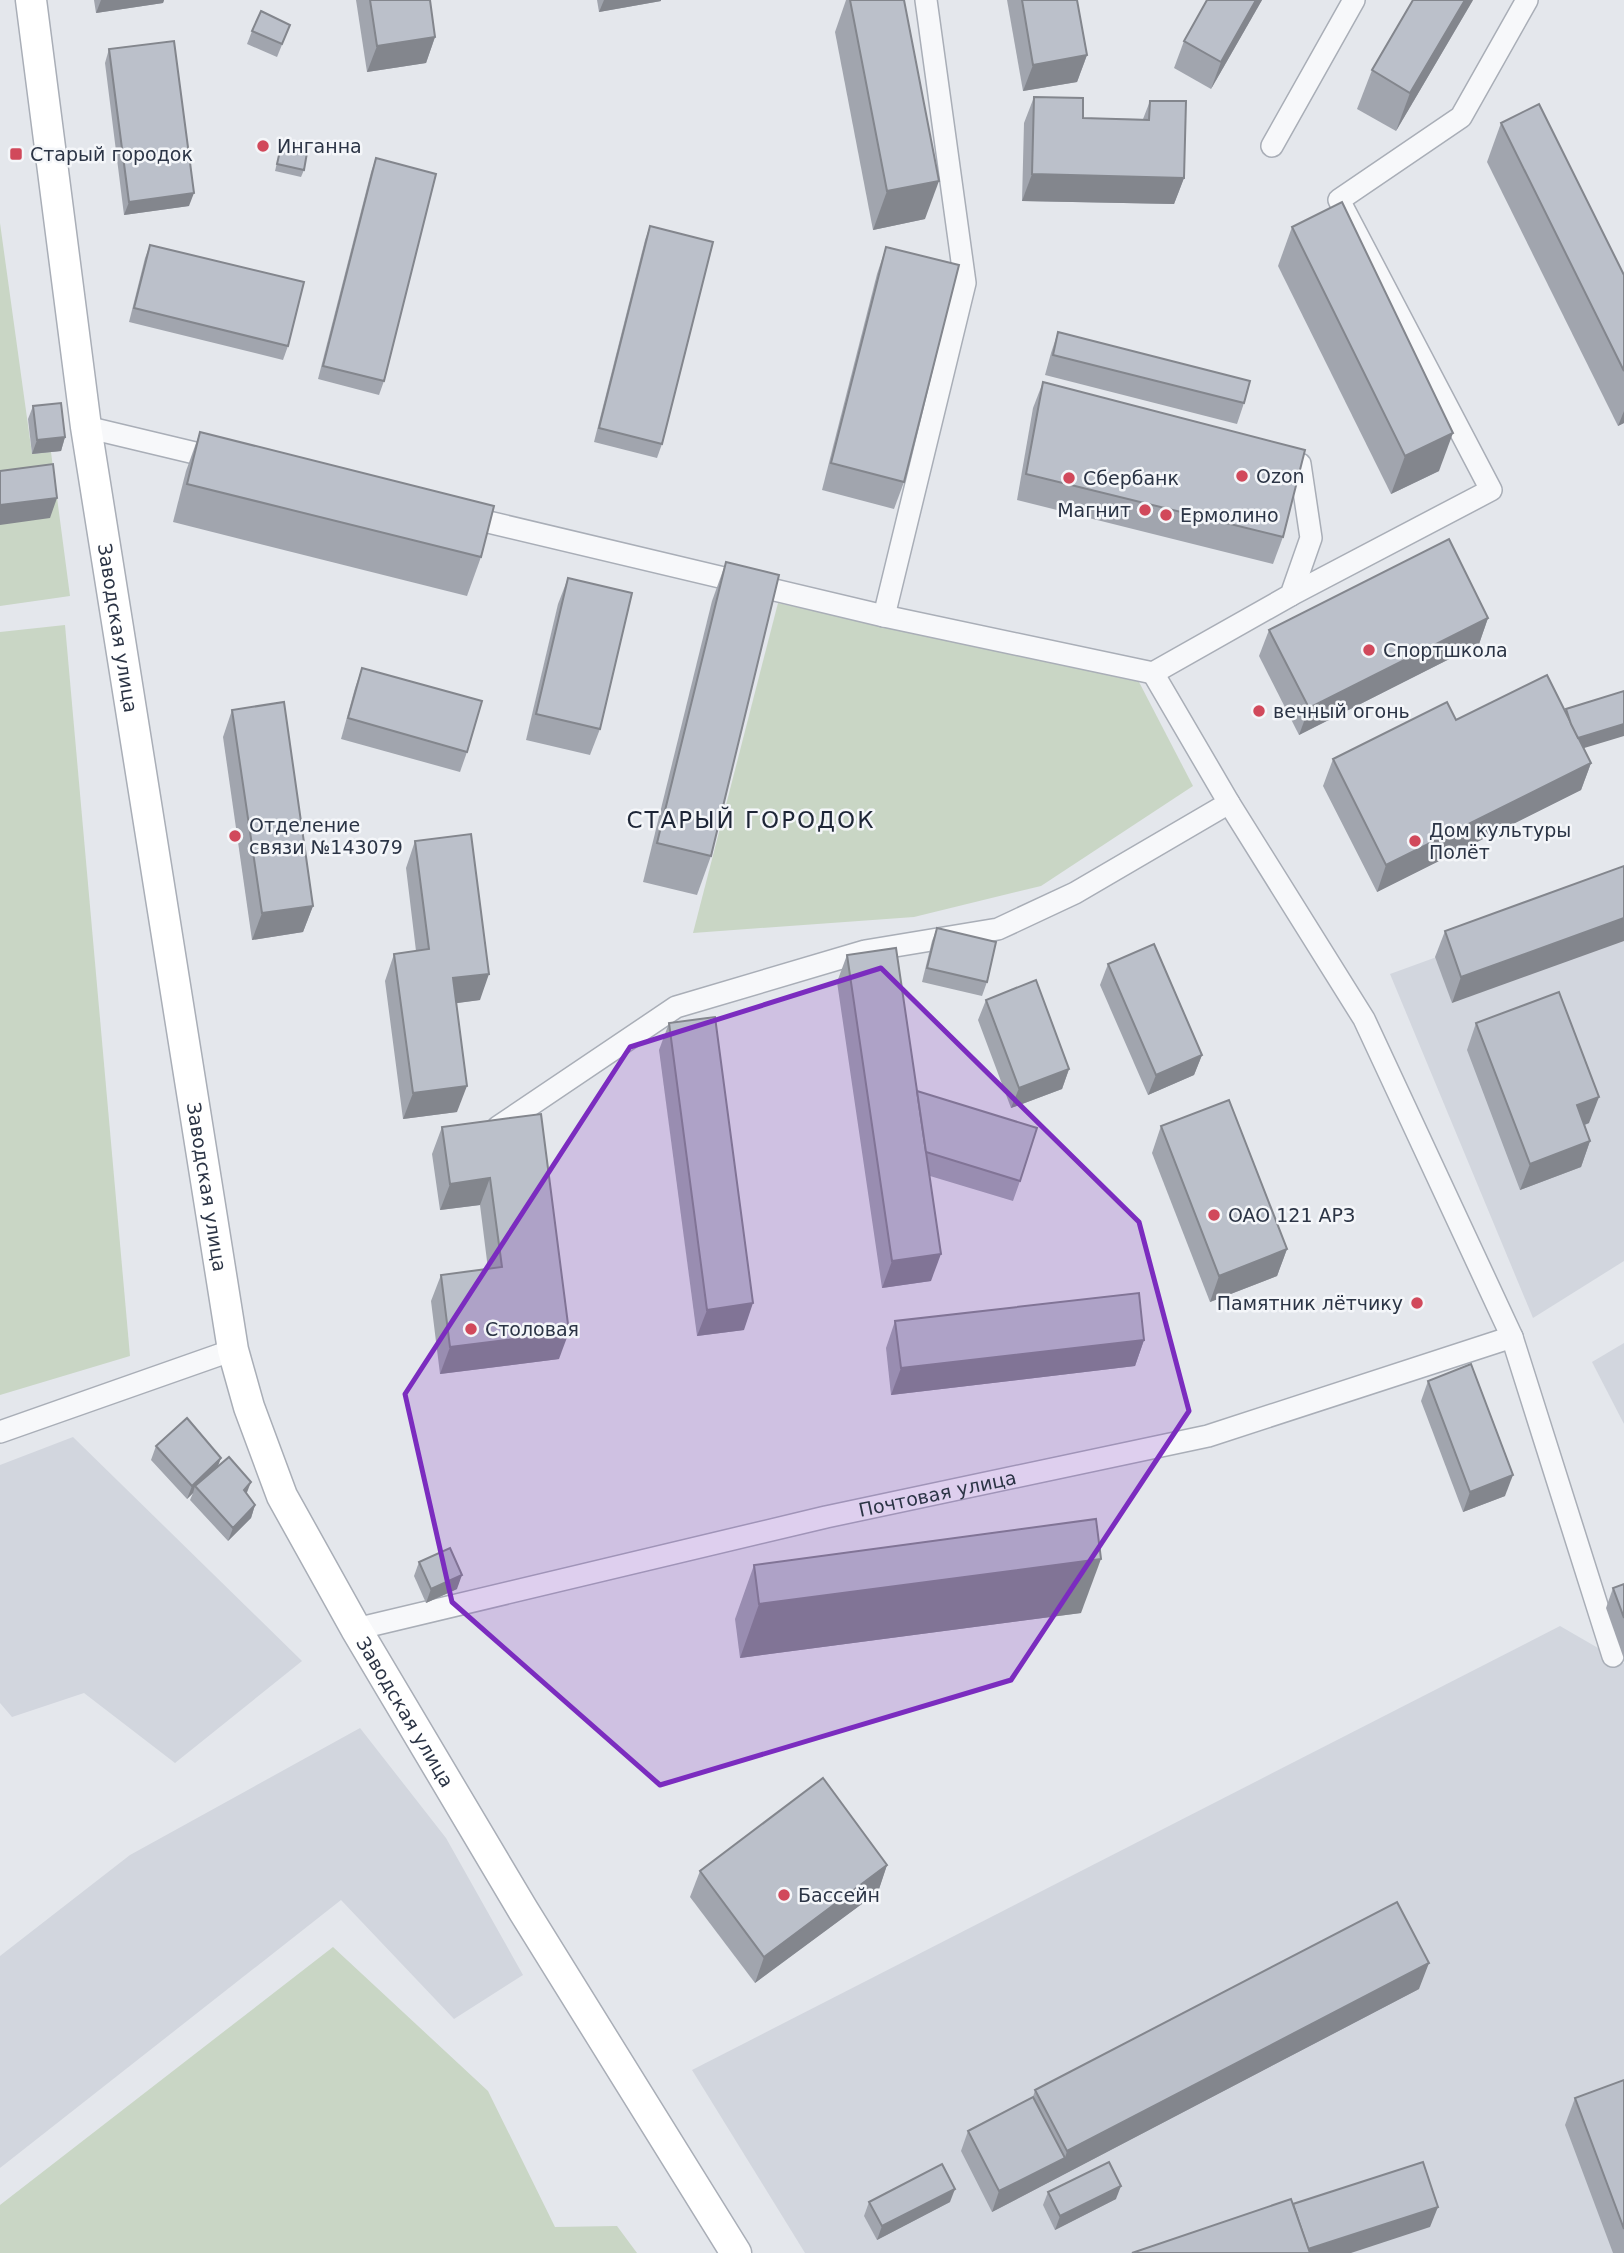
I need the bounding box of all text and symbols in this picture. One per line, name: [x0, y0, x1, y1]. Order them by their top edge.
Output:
place label: Инганна: [277, 135, 362, 157]
marker: Инганна: [255, 138, 271, 154]
place label: Старый городок: [30, 143, 193, 165]
marker: Старый городок: [8, 146, 24, 162]
place label: Ozon: [1256, 465, 1305, 487]
place label: Сбербанк: [1083, 467, 1179, 489]
marker: Ozon: [1234, 468, 1250, 484]
marker: Сбербанк: [1061, 470, 1077, 486]
place label: Магнит: [1057, 499, 1131, 521]
marker: Магнит: [1137, 502, 1153, 518]
place label: Ермолино: [1180, 504, 1279, 526]
marker: Ермолино: [1158, 507, 1174, 523]
street label: Заводская улица: [94, 542, 142, 714]
place label: Спортшкола: [1383, 639, 1508, 661]
marker: Спортшкола: [1361, 642, 1377, 658]
place label: вечный огонь: [1273, 700, 1410, 722]
marker: вечный огонь: [1251, 703, 1267, 719]
district label: СТАРЫЙ ГОРОДОК: [626, 806, 876, 833]
place label: Отделение связи №143079: [249, 814, 403, 858]
place label: Дом культуры Полёт: [1429, 819, 1571, 863]
marker: Отделение связи №143079: [227, 828, 243, 844]
marker: Дом культуры Полёт: [1407, 833, 1423, 849]
street label: Заводская улица: [183, 1101, 231, 1273]
place label: OAO 121 АРЗ: [1228, 1204, 1355, 1226]
marker: OAO 121 АРЗ: [1206, 1207, 1222, 1223]
place label: Памятник лётчику: [1217, 1292, 1403, 1314]
marker: Памятник лётчику: [1409, 1295, 1425, 1311]
place label: Столовая: [485, 1318, 579, 1340]
marker: Столовая: [463, 1321, 479, 1337]
street label: Почтовая улица: [857, 1466, 1018, 1521]
street label: Заводская улица: [352, 1633, 459, 1791]
place label: Бассейн: [798, 1884, 880, 1906]
marker: Бассейн: [776, 1887, 792, 1903]

